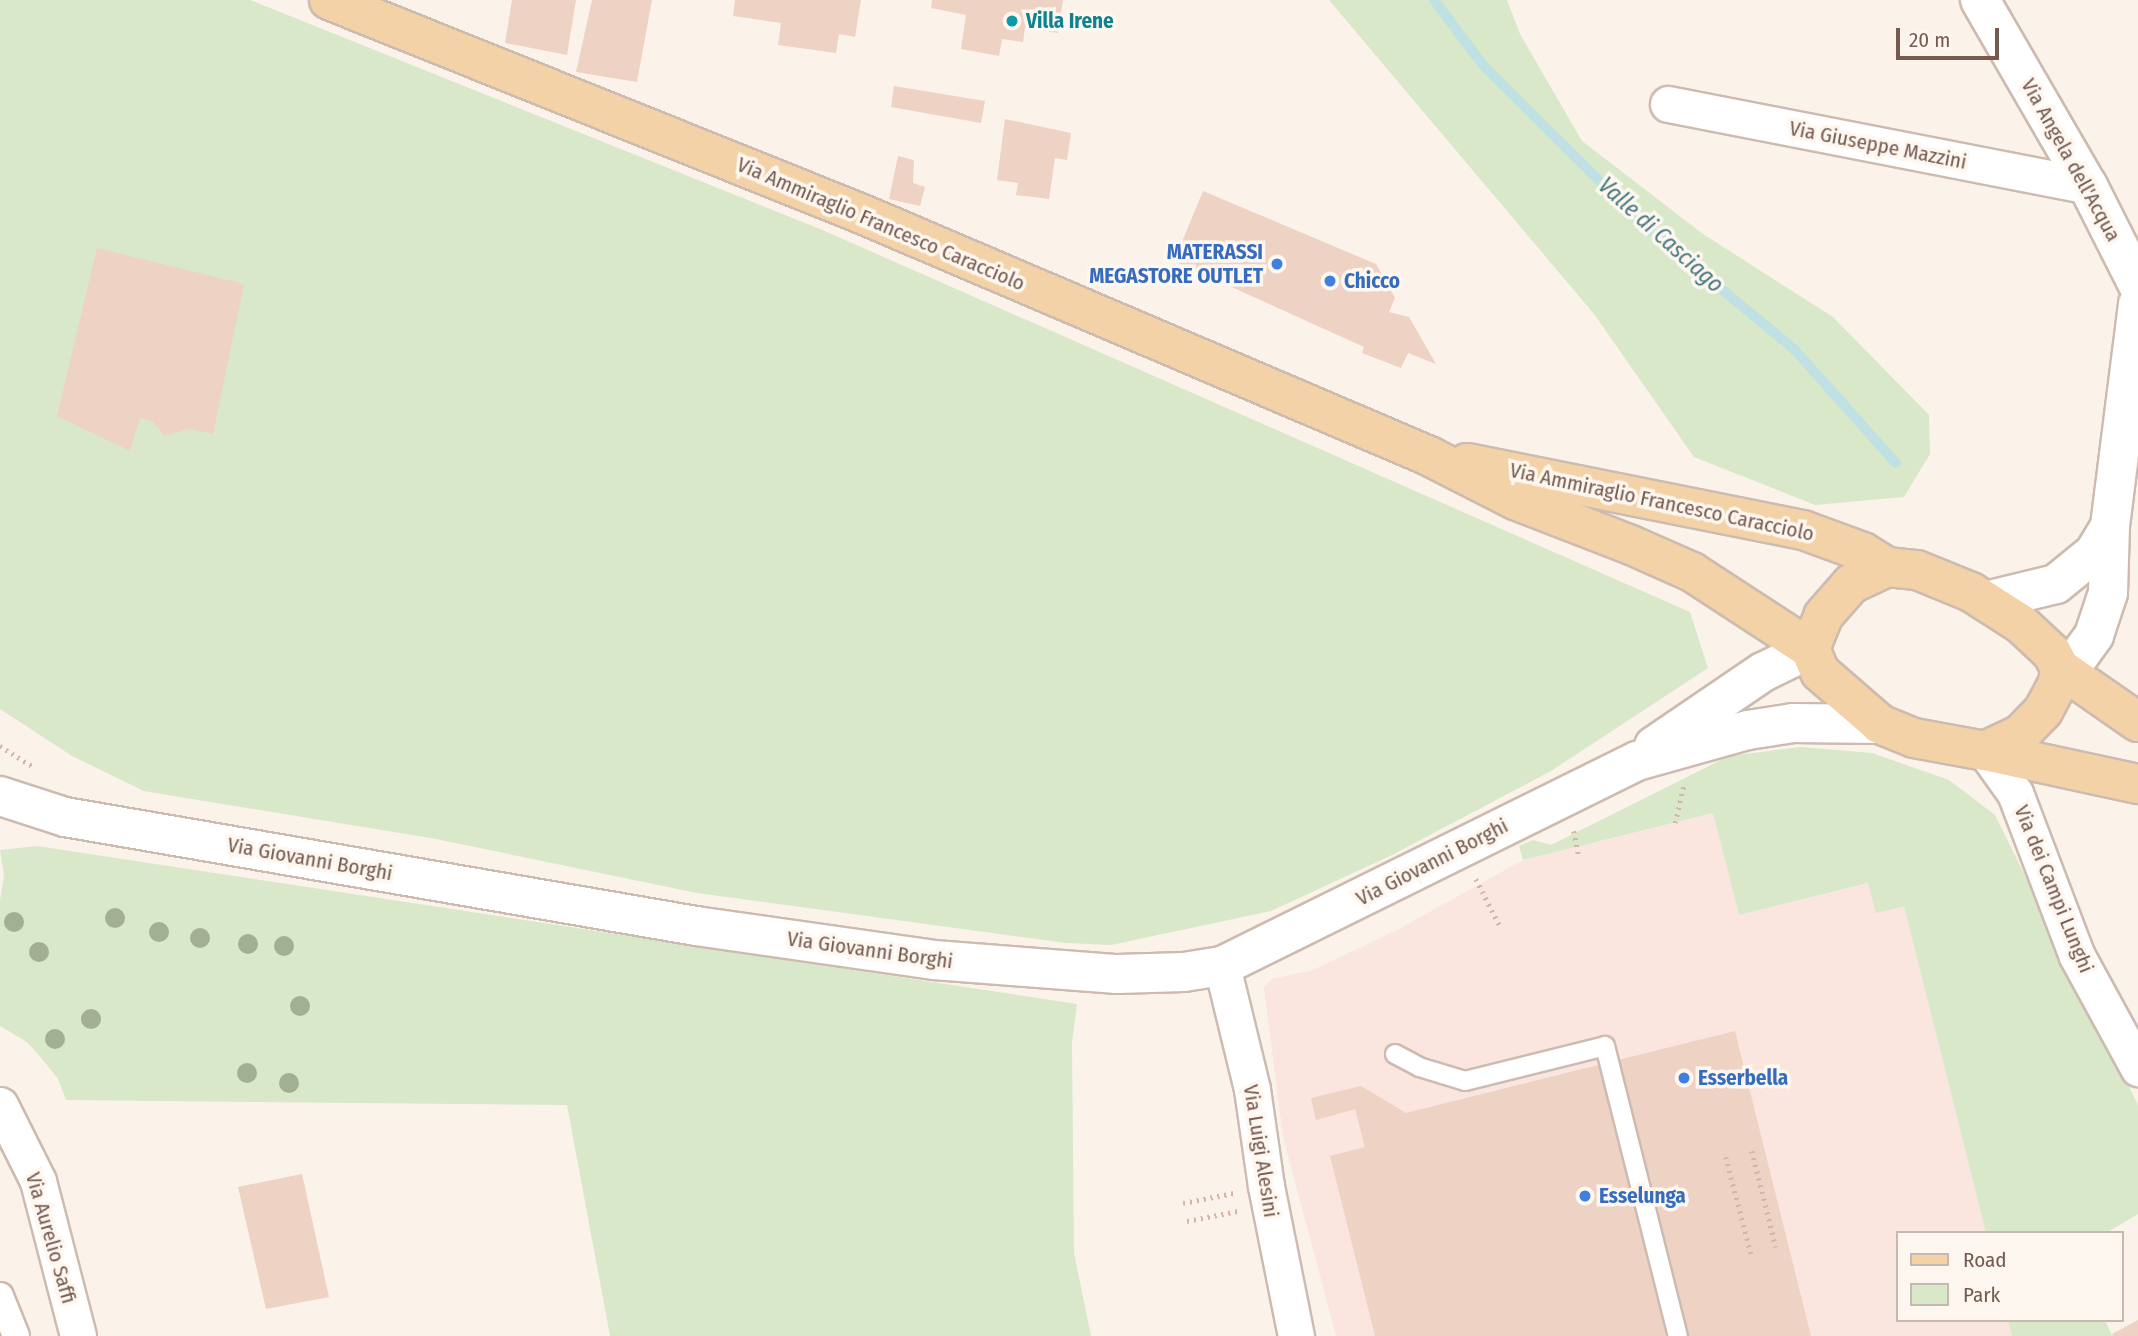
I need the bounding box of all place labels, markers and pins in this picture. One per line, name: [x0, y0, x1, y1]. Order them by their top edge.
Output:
place label: Villa Irene: [1026, 8, 1114, 34]
marker: Villa Irene: [1004, 13, 1020, 29]
place label: MATERASSI MEGASTORE OUTLET: [1089, 239, 1263, 289]
marker: MATERASSI MEGASTORE OUTLET: [1269, 256, 1285, 272]
place label: Chicco: [1344, 268, 1400, 294]
marker: Chicco: [1322, 273, 1338, 289]
place label: Esserbella: [1698, 1065, 1788, 1091]
marker: Esserbella: [1676, 1070, 1692, 1086]
place label: Esselunga: [1599, 1183, 1686, 1209]
marker: Esselunga: [1577, 1188, 1593, 1204]

